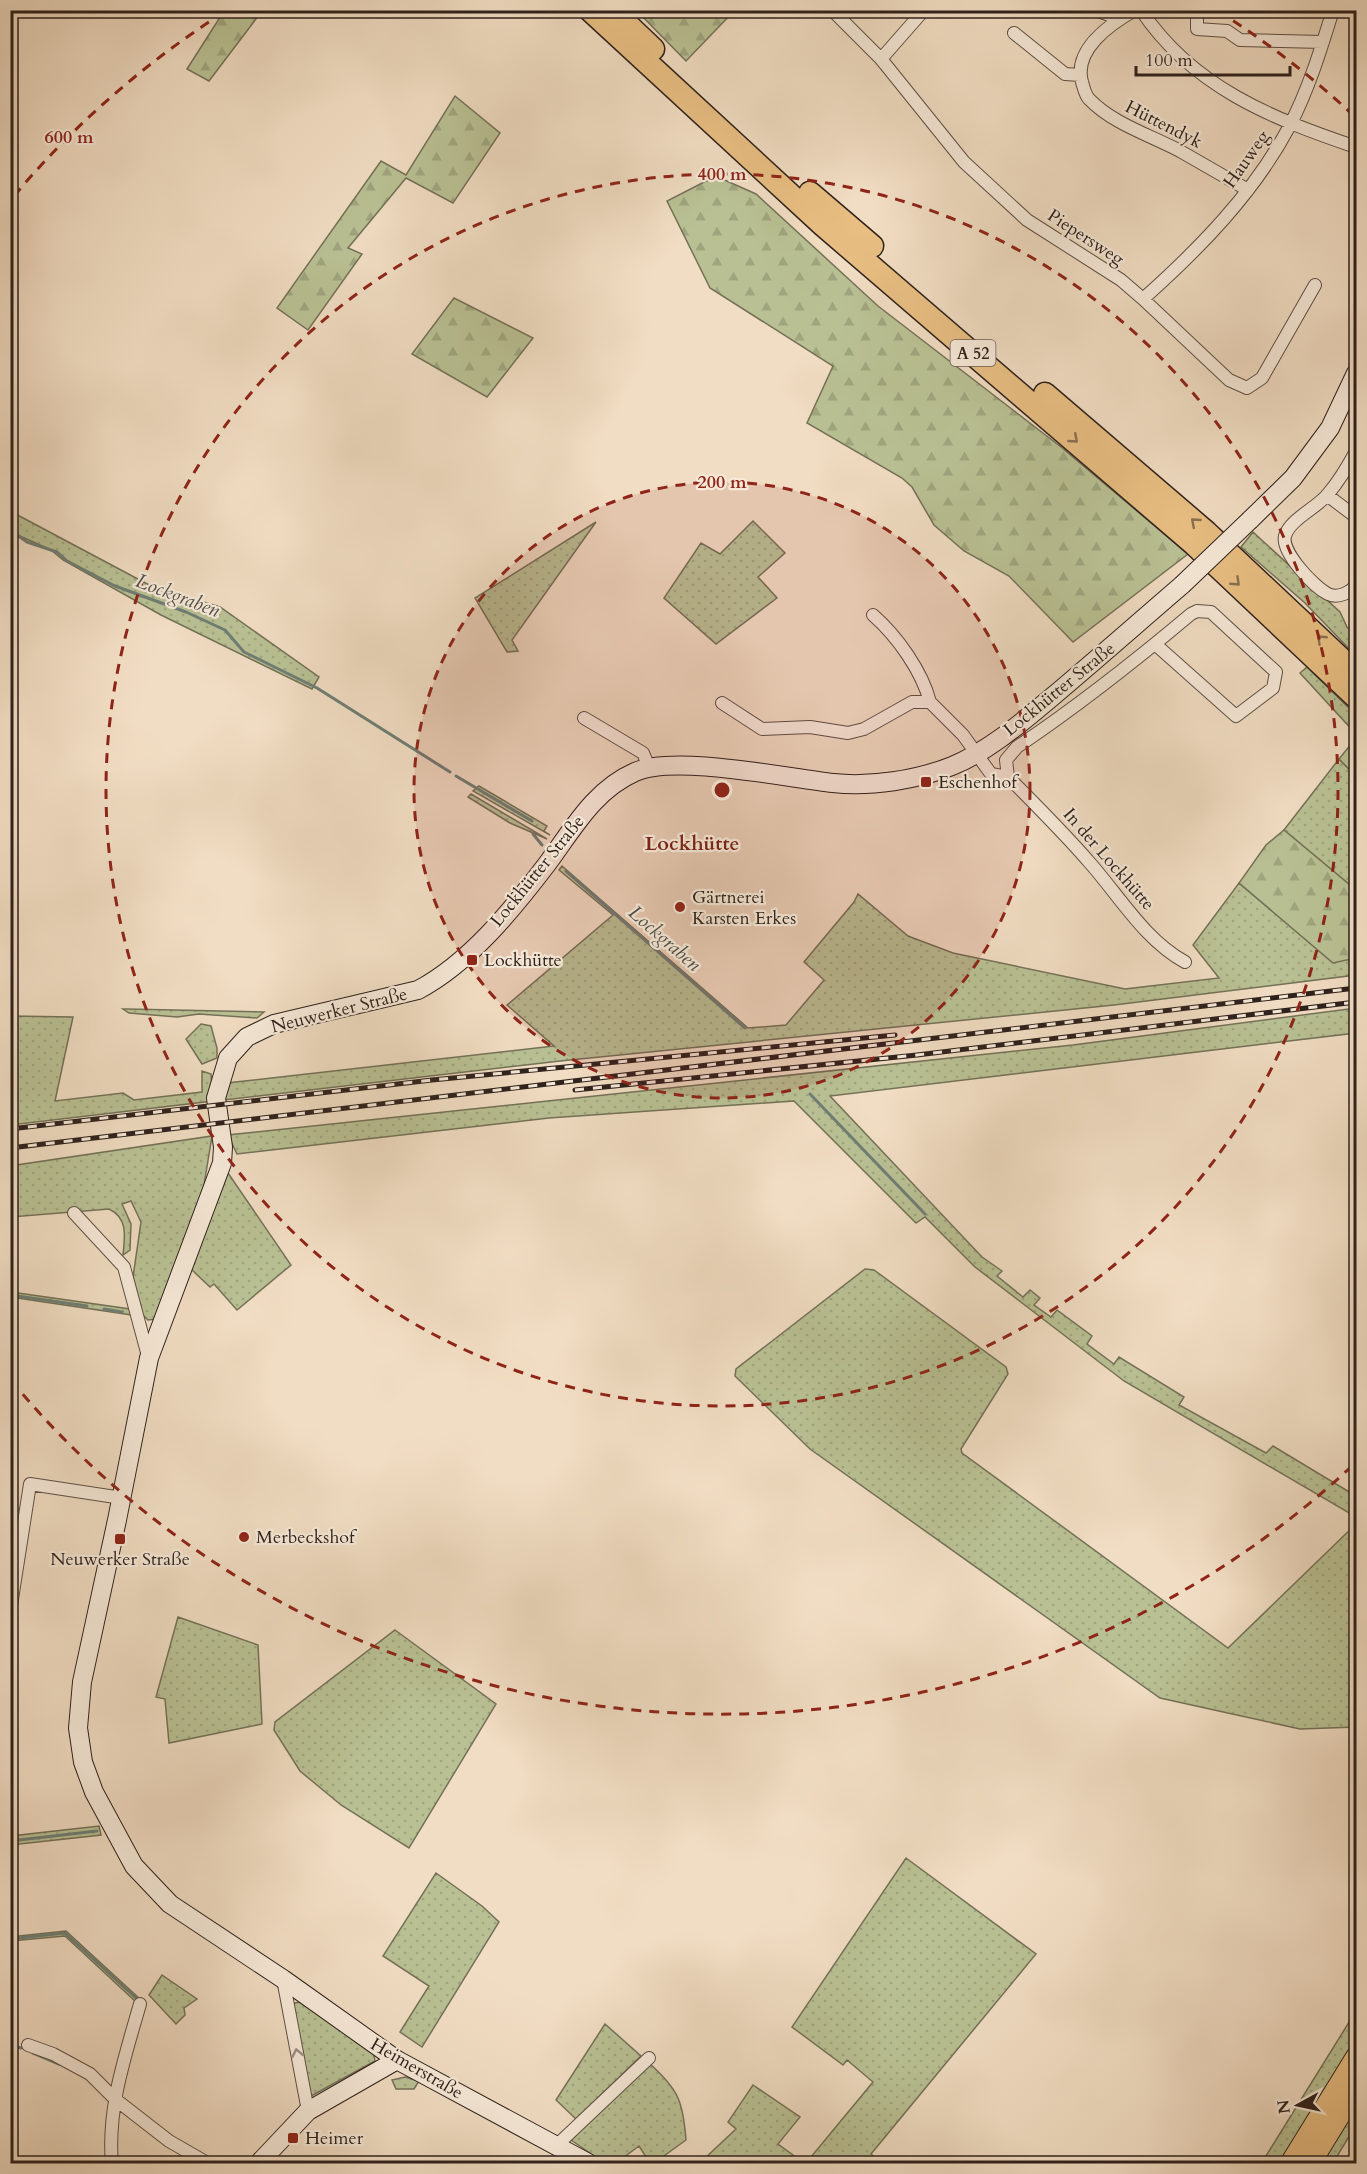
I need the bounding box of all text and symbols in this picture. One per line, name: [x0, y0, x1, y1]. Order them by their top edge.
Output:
scale bar: [1136, 39, 1290, 77]
text: 100 m: [1145, 48, 1193, 73]
street label: Hüttendyk: [1121, 94, 1207, 155]
text: 600 m: [44, 125, 94, 150]
street label: Hauweg: [1217, 125, 1276, 193]
text: 400 m: [697, 162, 747, 187]
street label: Piepersweg: [1042, 203, 1130, 272]
road number: A 52: [950, 340, 996, 366]
one-way arrow: [1067, 432, 1078, 443]
text: 200 m: [697, 470, 747, 495]
one-way arrow: [1191, 518, 1202, 529]
water label: Lockgraben: [132, 567, 224, 624]
one-way arrow: [1229, 575, 1239, 586]
one-way arrow: [1317, 635, 1328, 646]
street label: Lockhütter Straße: [998, 637, 1120, 742]
place label: Eschenhof: [938, 770, 1020, 795]
marker: Eschenhof: [919, 775, 933, 789]
centre of rings: [712, 780, 732, 800]
street label: In der Lockhütte: [1057, 803, 1160, 916]
street label: Lockhütter Straße: [485, 810, 590, 932]
district label: Lockhütte: [645, 830, 739, 857]
place label: Gärtnerei Karsten Erkes: [692, 885, 796, 931]
water label: Lockgraben: [623, 899, 707, 978]
marker: Gärtnerei Karsten Erkes: [673, 900, 687, 914]
place label: Lockhütte: [484, 948, 562, 973]
marker: Lockhütte: [465, 953, 479, 967]
street label: Neuwerker Straße: [268, 981, 410, 1040]
place label: Merbeckshof: [256, 1525, 358, 1550]
marker: Merbeckshof: [237, 1530, 251, 1544]
marker: Neuwerker Straße: [113, 1532, 127, 1546]
place label: Neuwerker Straße: [50, 1547, 190, 1572]
street label: Heimerstraße: [366, 2032, 468, 2105]
one-way arrow: [291, 2048, 304, 2058]
north arrow: [1268, 2075, 1328, 2135]
text: N: [1272, 2098, 1296, 2115]
place label: Heimer: [305, 2126, 364, 2151]
marker: Heimer: [286, 2131, 300, 2145]

